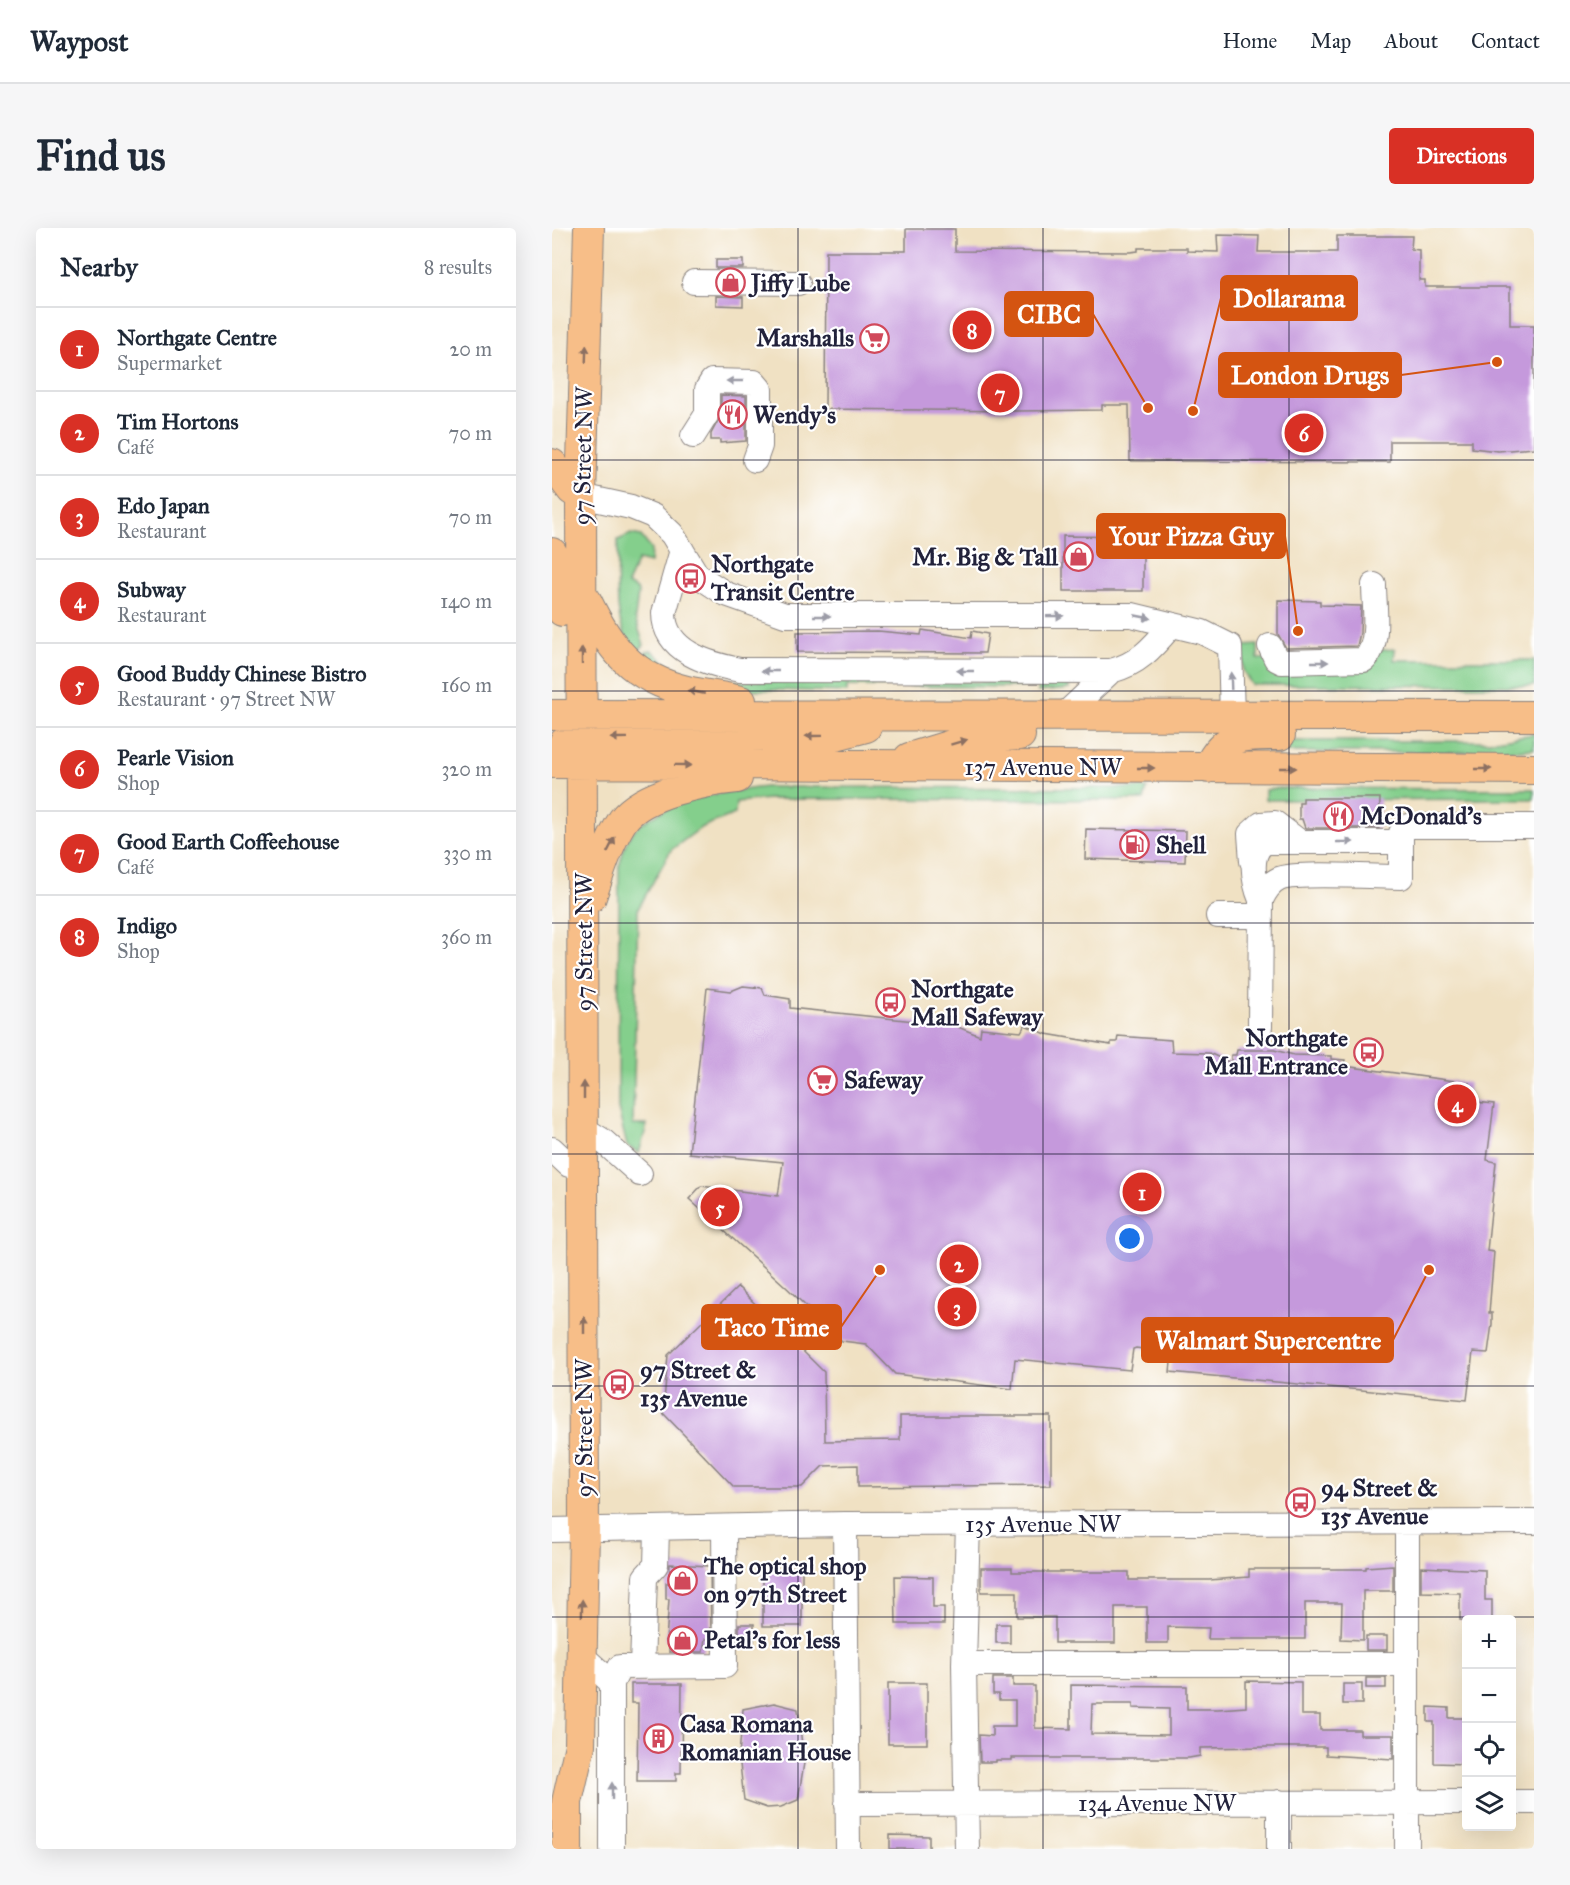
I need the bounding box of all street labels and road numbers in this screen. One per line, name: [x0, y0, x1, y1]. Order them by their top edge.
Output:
street label: 97 Street NW: [567, 385, 599, 526]
street label: 137 Avenue NW: [964, 752, 1123, 782]
street label: 97 Street NW: [569, 871, 599, 1011]
street label: 97 Street NW: [569, 1357, 599, 1497]
street label: 135 Avenue NW: [965, 1509, 1122, 1539]
street label: 134 Avenue NW: [1078, 1788, 1237, 1818]

